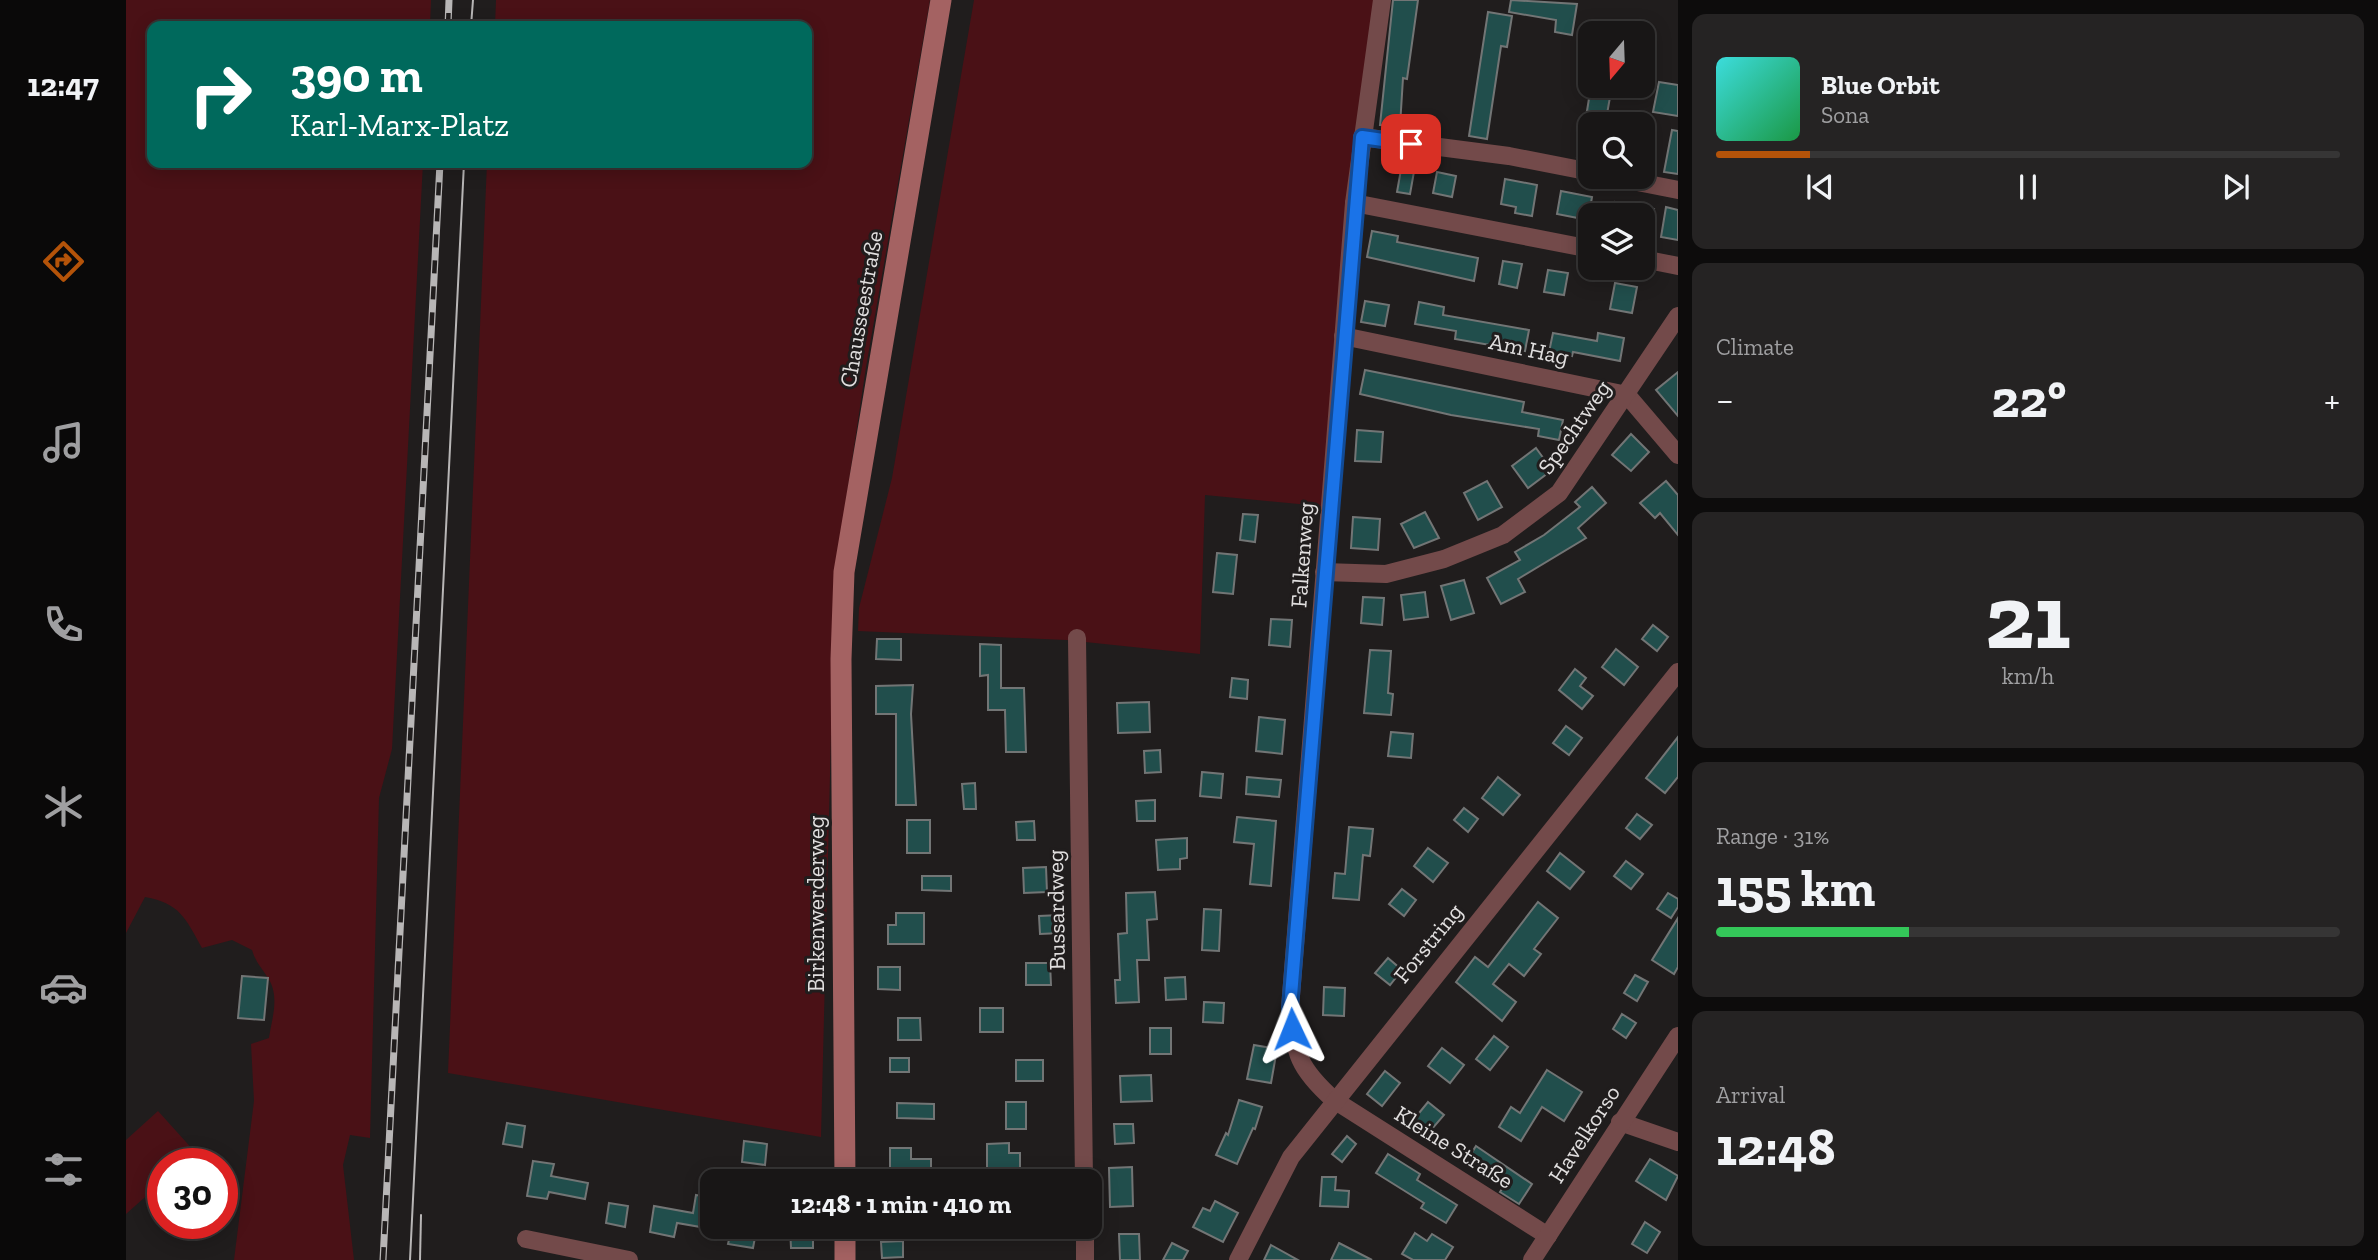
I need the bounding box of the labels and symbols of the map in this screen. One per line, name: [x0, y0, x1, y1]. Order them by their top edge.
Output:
north arrow: [1578, 21, 1656, 98]
pin: [1381, 114, 1441, 174]
street label: Chausseestraße: [833, 228, 889, 390]
street label: Am Hag: [1487, 327, 1572, 371]
street label: Spechtweg: [1531, 374, 1617, 479]
street label: Falkenweg: [1284, 501, 1320, 609]
street label: Birkenwerderweg: [802, 815, 830, 992]
street label: Bussardweg: [1041, 849, 1071, 971]
street label: Forstring: [1387, 897, 1469, 988]
position arrow: [1255, 992, 1329, 1066]
street label: Havelkorso: [1542, 1080, 1626, 1188]
street label: Kleine Straße: [1389, 1099, 1519, 1195]
speed limit sign: 30: [147, 1148, 238, 1239]

